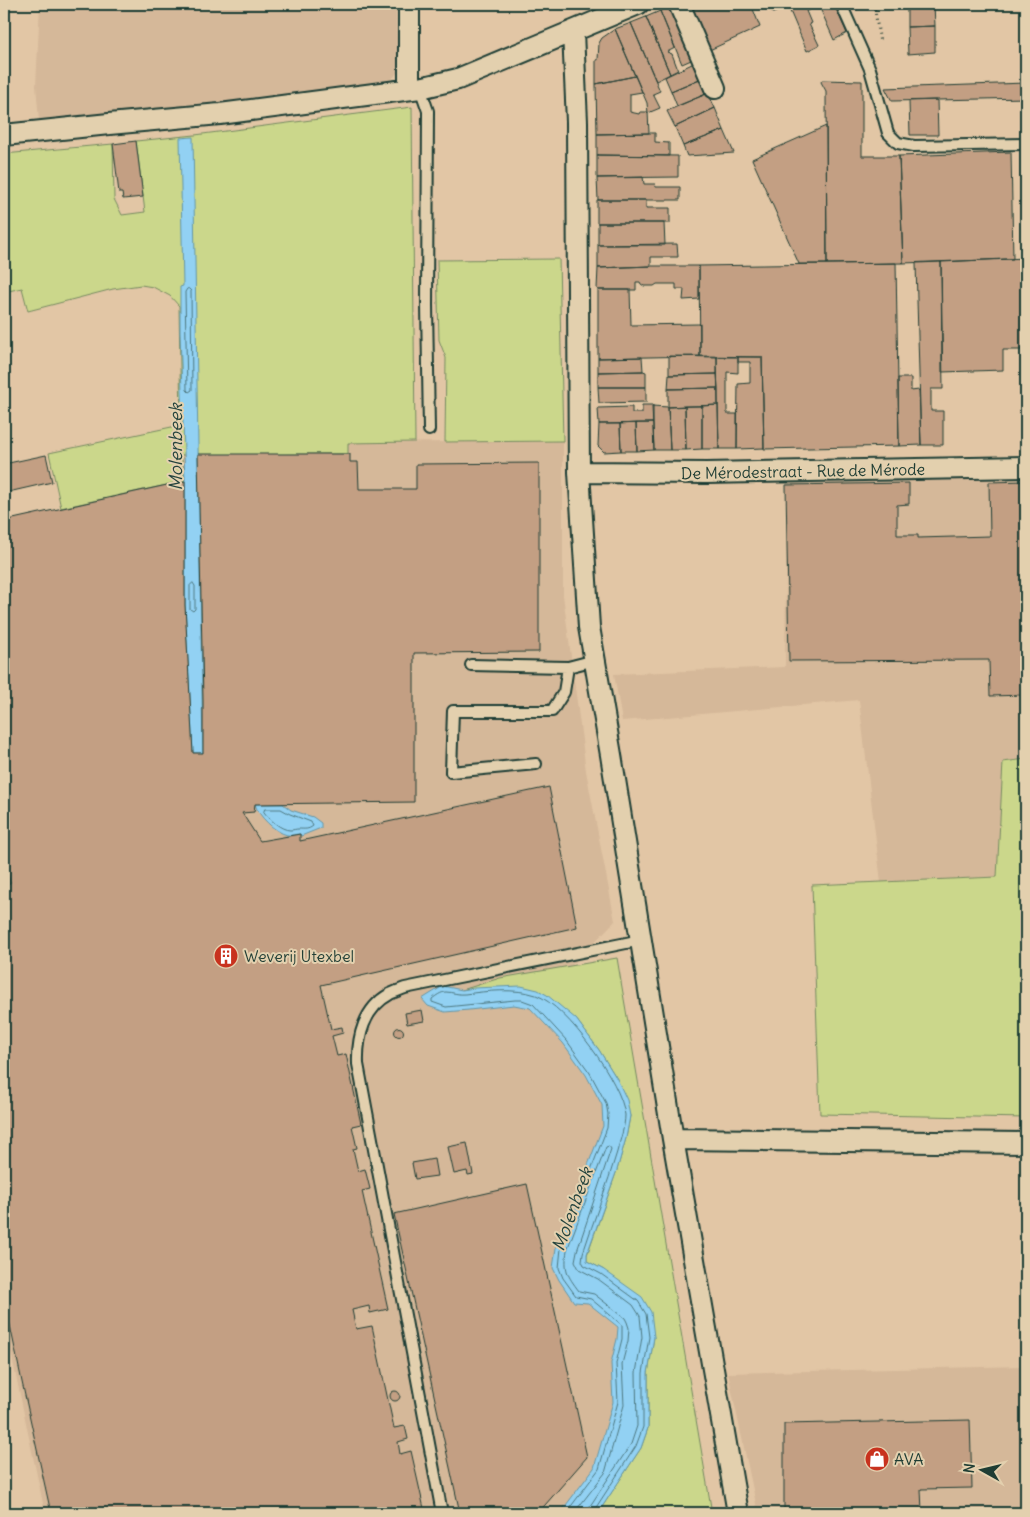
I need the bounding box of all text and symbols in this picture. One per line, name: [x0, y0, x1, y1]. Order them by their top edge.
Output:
water label: Molenbeek: [164, 402, 187, 491]
street label: De Mérodestraat - Rue de Mérode: [681, 459, 925, 483]
building icon: Weverij Utexbel: [213, 943, 239, 969]
place label: Weverij Utexbel: [244, 946, 354, 966]
water label: Molenbeek: [546, 1162, 598, 1254]
north arrow: [958, 1444, 1008, 1494]
shop icon: AVA: [864, 1446, 890, 1472]
place label: AVA: [894, 1449, 924, 1469]
text: N: [960, 1462, 979, 1474]

